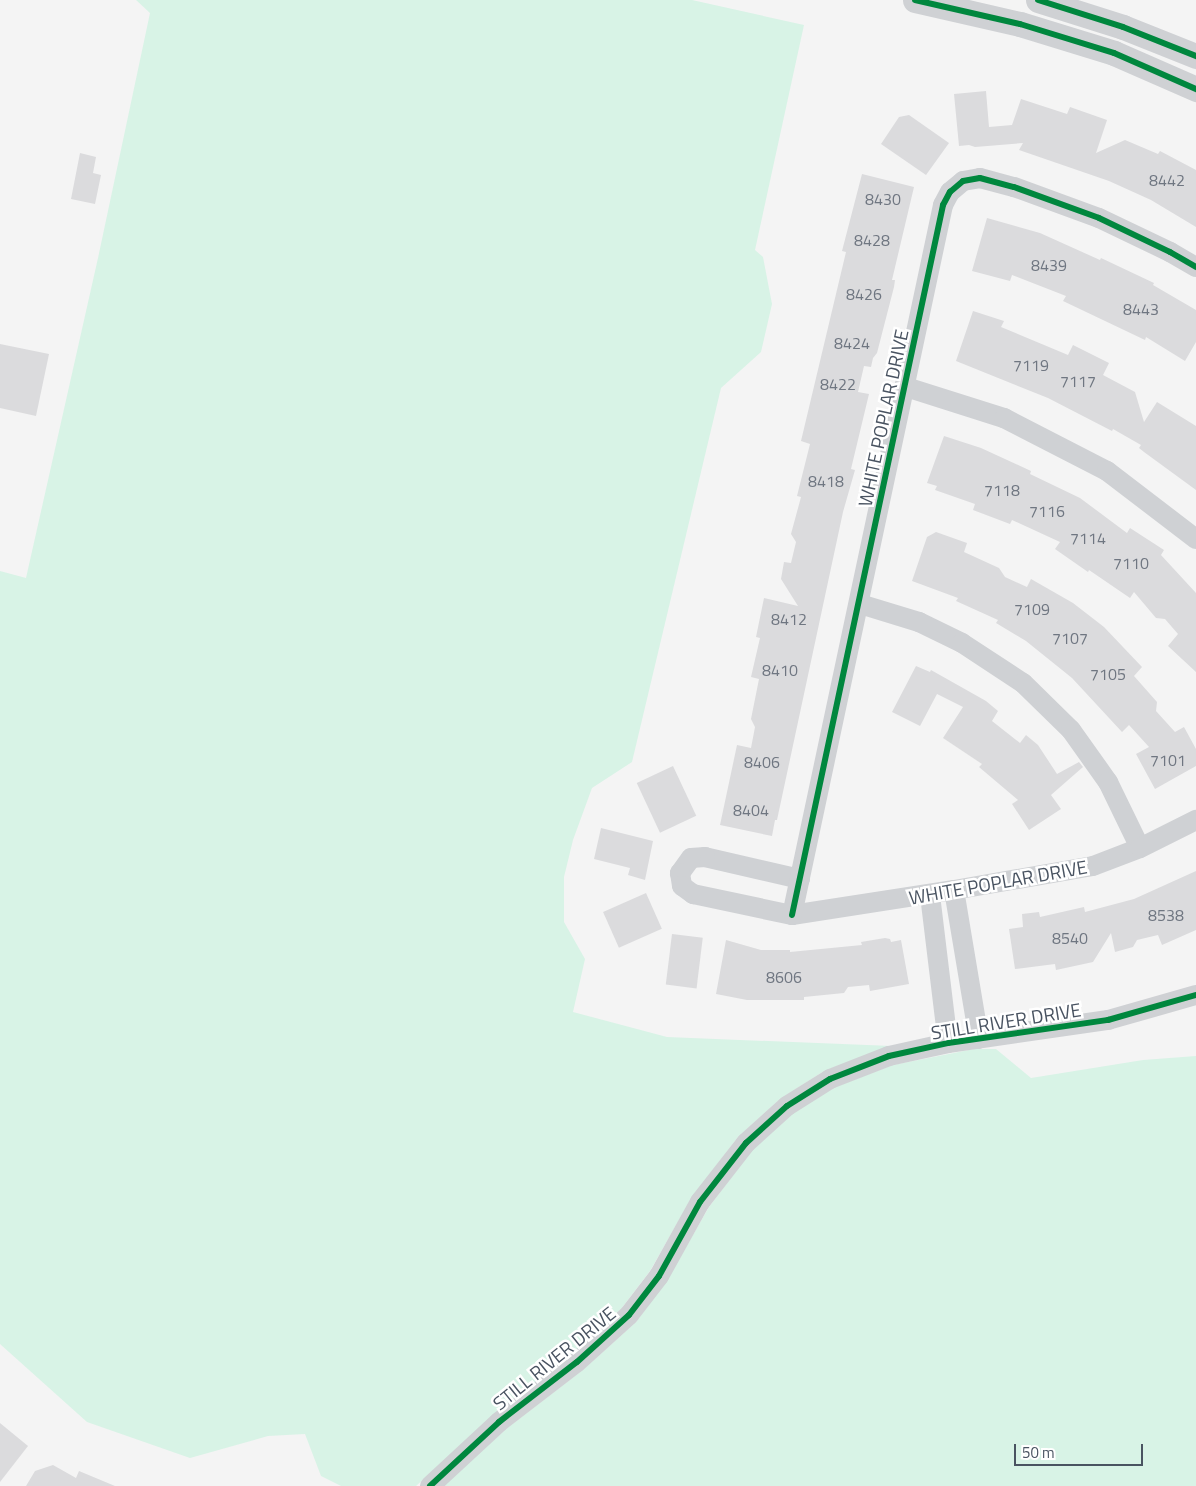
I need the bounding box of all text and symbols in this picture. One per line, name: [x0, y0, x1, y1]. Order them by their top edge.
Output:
house number: 8442: [1149, 170, 1185, 190]
house number: 8430: [865, 189, 901, 209]
house number: 8428: [854, 230, 890, 250]
house number: 8439: [1031, 255, 1067, 275]
house number: 8426: [846, 284, 882, 304]
house number: 8443: [1123, 299, 1159, 319]
street label: WHITE POPLAR DRIVE: [853, 327, 913, 509]
house number: 8424: [834, 333, 870, 353]
house number: 7119: [1013, 355, 1049, 375]
house number: 7117: [1060, 371, 1096, 391]
house number: 8422: [820, 374, 856, 394]
house number: 8418: [808, 471, 844, 491]
house number: 7118: [984, 480, 1020, 500]
house number: 7116: [1029, 501, 1065, 521]
house number: 7114: [1070, 528, 1106, 548]
house number: 7110: [1113, 553, 1149, 573]
house number: 7109: [1014, 599, 1050, 619]
house number: 8412: [771, 609, 807, 629]
house number: 7107: [1052, 628, 1088, 648]
house number: 8410: [762, 660, 798, 680]
house number: 7105: [1090, 664, 1126, 684]
house number: 7101: [1150, 750, 1186, 770]
house number: 8406: [744, 752, 780, 772]
house number: 8404: [733, 800, 769, 820]
street label: WHITE POPLAR DRIVE: [907, 855, 1089, 909]
house number: 8538: [1148, 905, 1184, 925]
house number: 8540: [1052, 928, 1088, 948]
house number: 8606: [766, 967, 802, 987]
street label: STILL RIVER DRIVE: [929, 998, 1083, 1044]
street label: STILL RIVER DRIVE: [488, 1302, 620, 1414]
scale bar: [1016, 1434, 1145, 1466]
text: 50 m: [1022, 1441, 1055, 1464]

